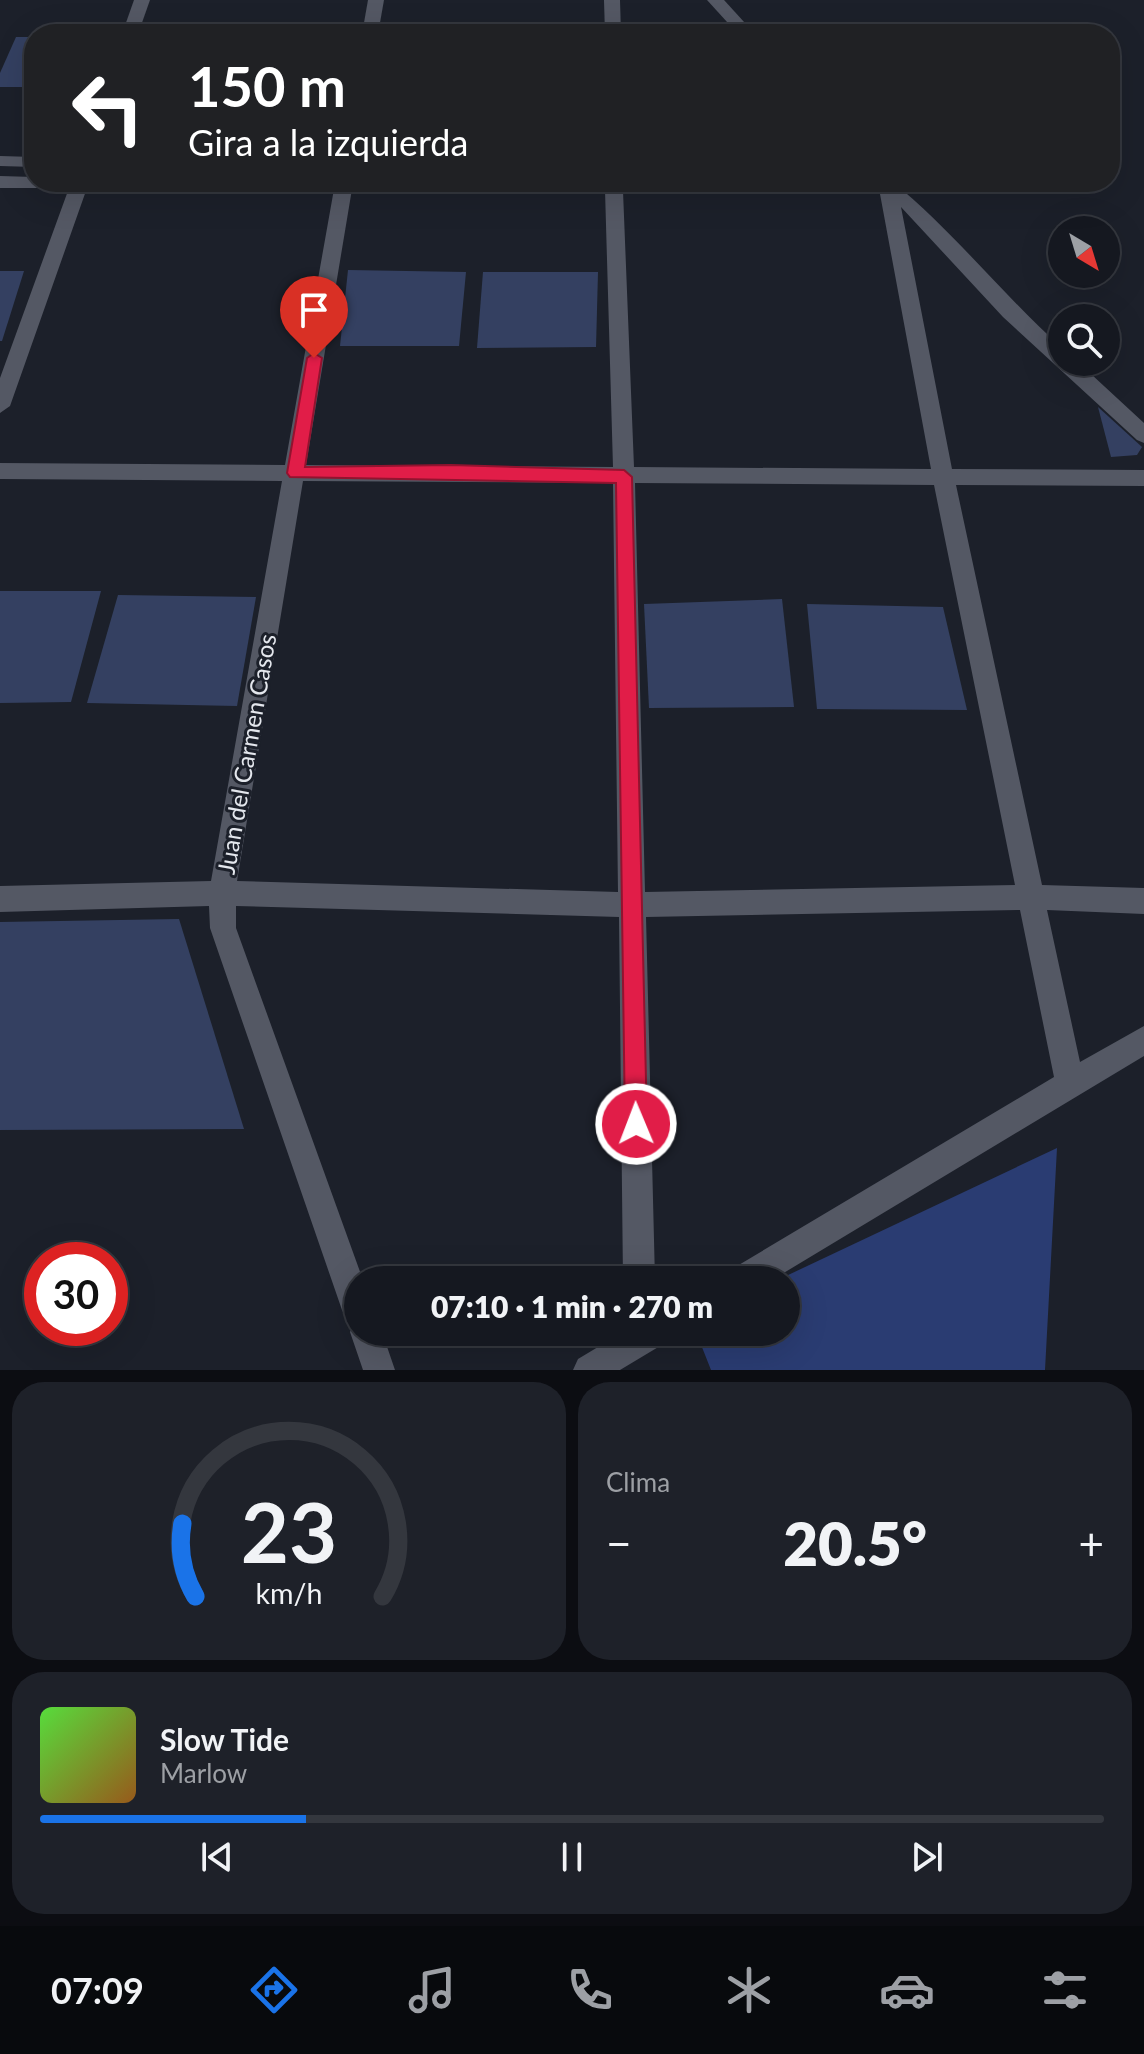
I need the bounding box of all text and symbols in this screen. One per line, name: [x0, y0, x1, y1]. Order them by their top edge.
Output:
text: 150 m: [188, 52, 346, 119]
icon: left: [56, 56, 160, 160]
text: Gira a la izquierda: [188, 120, 468, 164]
north arrow: [1048, 216, 1120, 288]
map controls: [1048, 216, 1120, 376]
pin: [280, 276, 348, 358]
icon: arrive: [292, 288, 336, 332]
button: search: [1048, 304, 1120, 376]
street label: Juan del Carmen Casos: [211, 632, 281, 876]
position arrow: [594, 1082, 678, 1166]
speed limit sign: 30: [24, 1242, 128, 1346]
text: 07:10 · 1 min · 270 m: [431, 1288, 713, 1324]
text: Clima: [606, 1466, 670, 1498]
text: 23: [241, 1481, 337, 1581]
text: 20.5°: [783, 1507, 927, 1579]
text: −: [606, 1517, 632, 1569]
text: +: [1078, 1517, 1104, 1569]
text: km/h: [256, 1576, 322, 1610]
text: Slow Tide: [160, 1721, 289, 1757]
text: Marlow: [160, 1757, 247, 1789]
icon: previous: [195, 1835, 239, 1879]
icon: pause: [550, 1835, 594, 1879]
icon: next: [905, 1835, 949, 1879]
icon: directions: [246, 1962, 302, 2018]
icon: music: [404, 1962, 460, 2018]
icon: phone: [562, 1962, 618, 2018]
icon: climate: [721, 1962, 777, 2018]
icon: car: [879, 1962, 935, 2018]
icon: filters: [1037, 1962, 1093, 2018]
text: 07:09: [51, 1968, 144, 2012]

